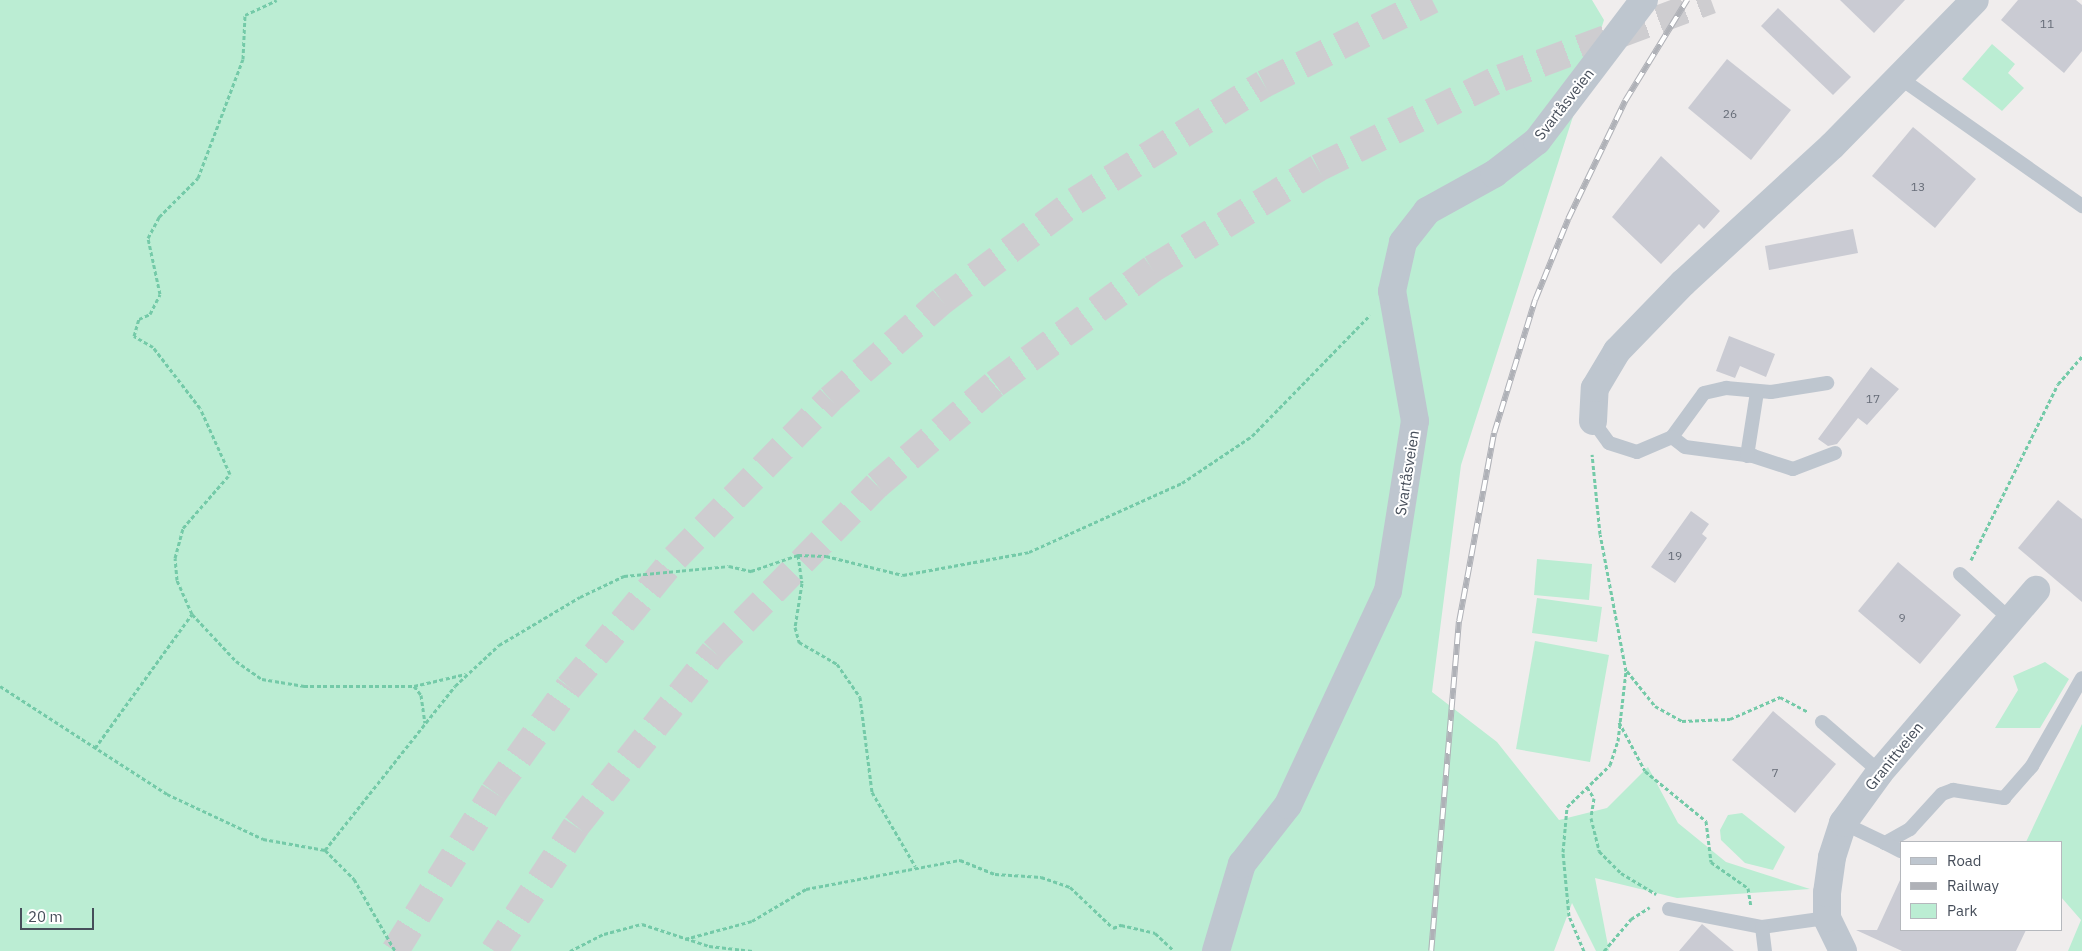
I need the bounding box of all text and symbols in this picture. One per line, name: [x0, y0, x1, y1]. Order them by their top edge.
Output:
house number: 11: [2040, 17, 2054, 31]
street label: Svartåsveien: [1530, 65, 1598, 143]
house number: 26: [1723, 107, 1737, 121]
house number: 13: [1911, 180, 1925, 194]
house number: 17: [1866, 392, 1880, 406]
street label: Svartåsveien: [1391, 429, 1423, 517]
house number: 19: [1668, 549, 1682, 563]
house number: 9: [1898, 611, 1906, 625]
street label: Granittveien: [1861, 718, 1927, 794]
house number: 7: [1771, 766, 1779, 780]
legend: [1900, 841, 2062, 931]
text: Road: [1947, 851, 1982, 870]
text: Railway: [1947, 876, 1999, 895]
scale bar: [22, 898, 96, 930]
text: Park: [1947, 901, 1977, 920]
text: 20 m: [28, 907, 63, 926]

